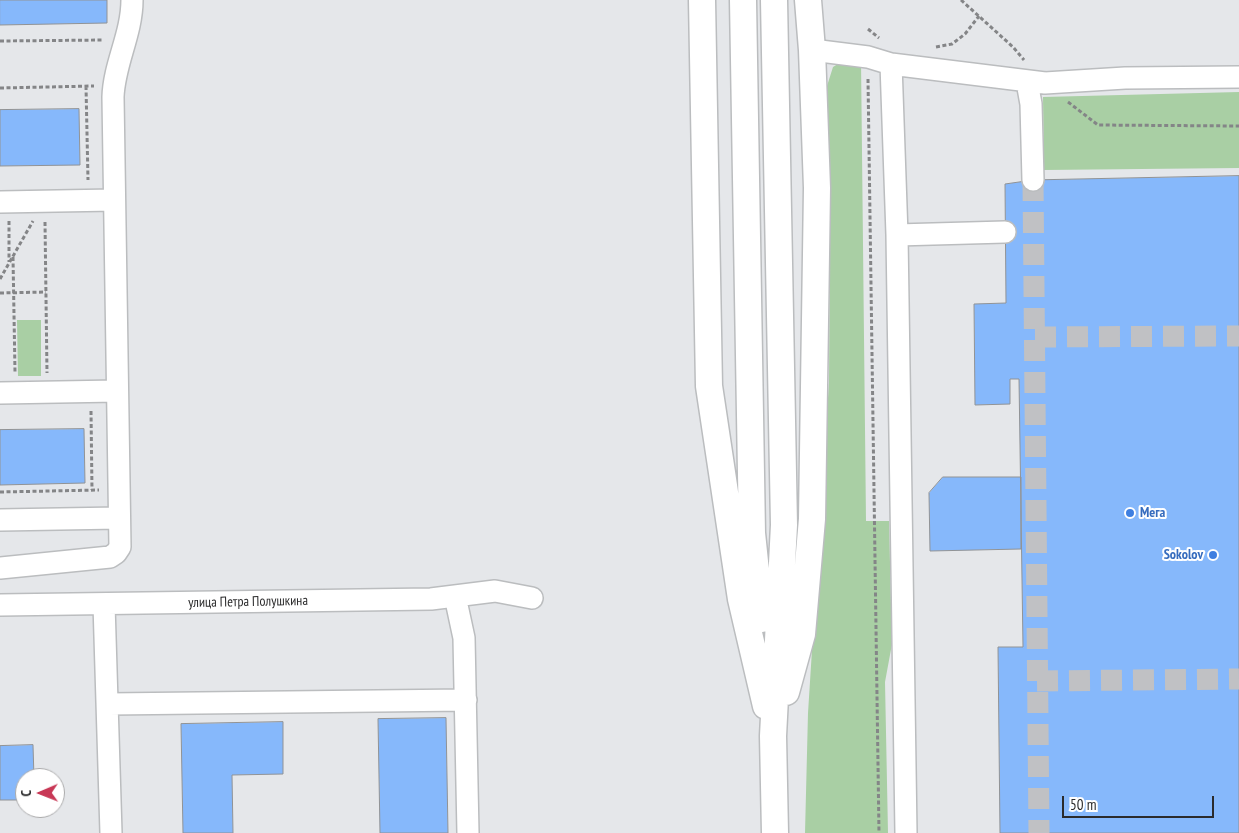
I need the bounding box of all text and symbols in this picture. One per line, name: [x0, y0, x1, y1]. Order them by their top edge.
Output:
place label: Мега: [1140, 505, 1165, 521]
marker: Мега: [1124, 507, 1136, 519]
place label: Sokolov: [1164, 547, 1203, 563]
marker: Sokolov: [1207, 549, 1219, 561]
street label: улица Петра Полушкина: [188, 593, 308, 611]
north arrow: [15, 768, 65, 818]
scale bar: [1064, 786, 1216, 818]
text: С: [17, 790, 35, 797]
text: 50 m: [1070, 795, 1096, 814]

